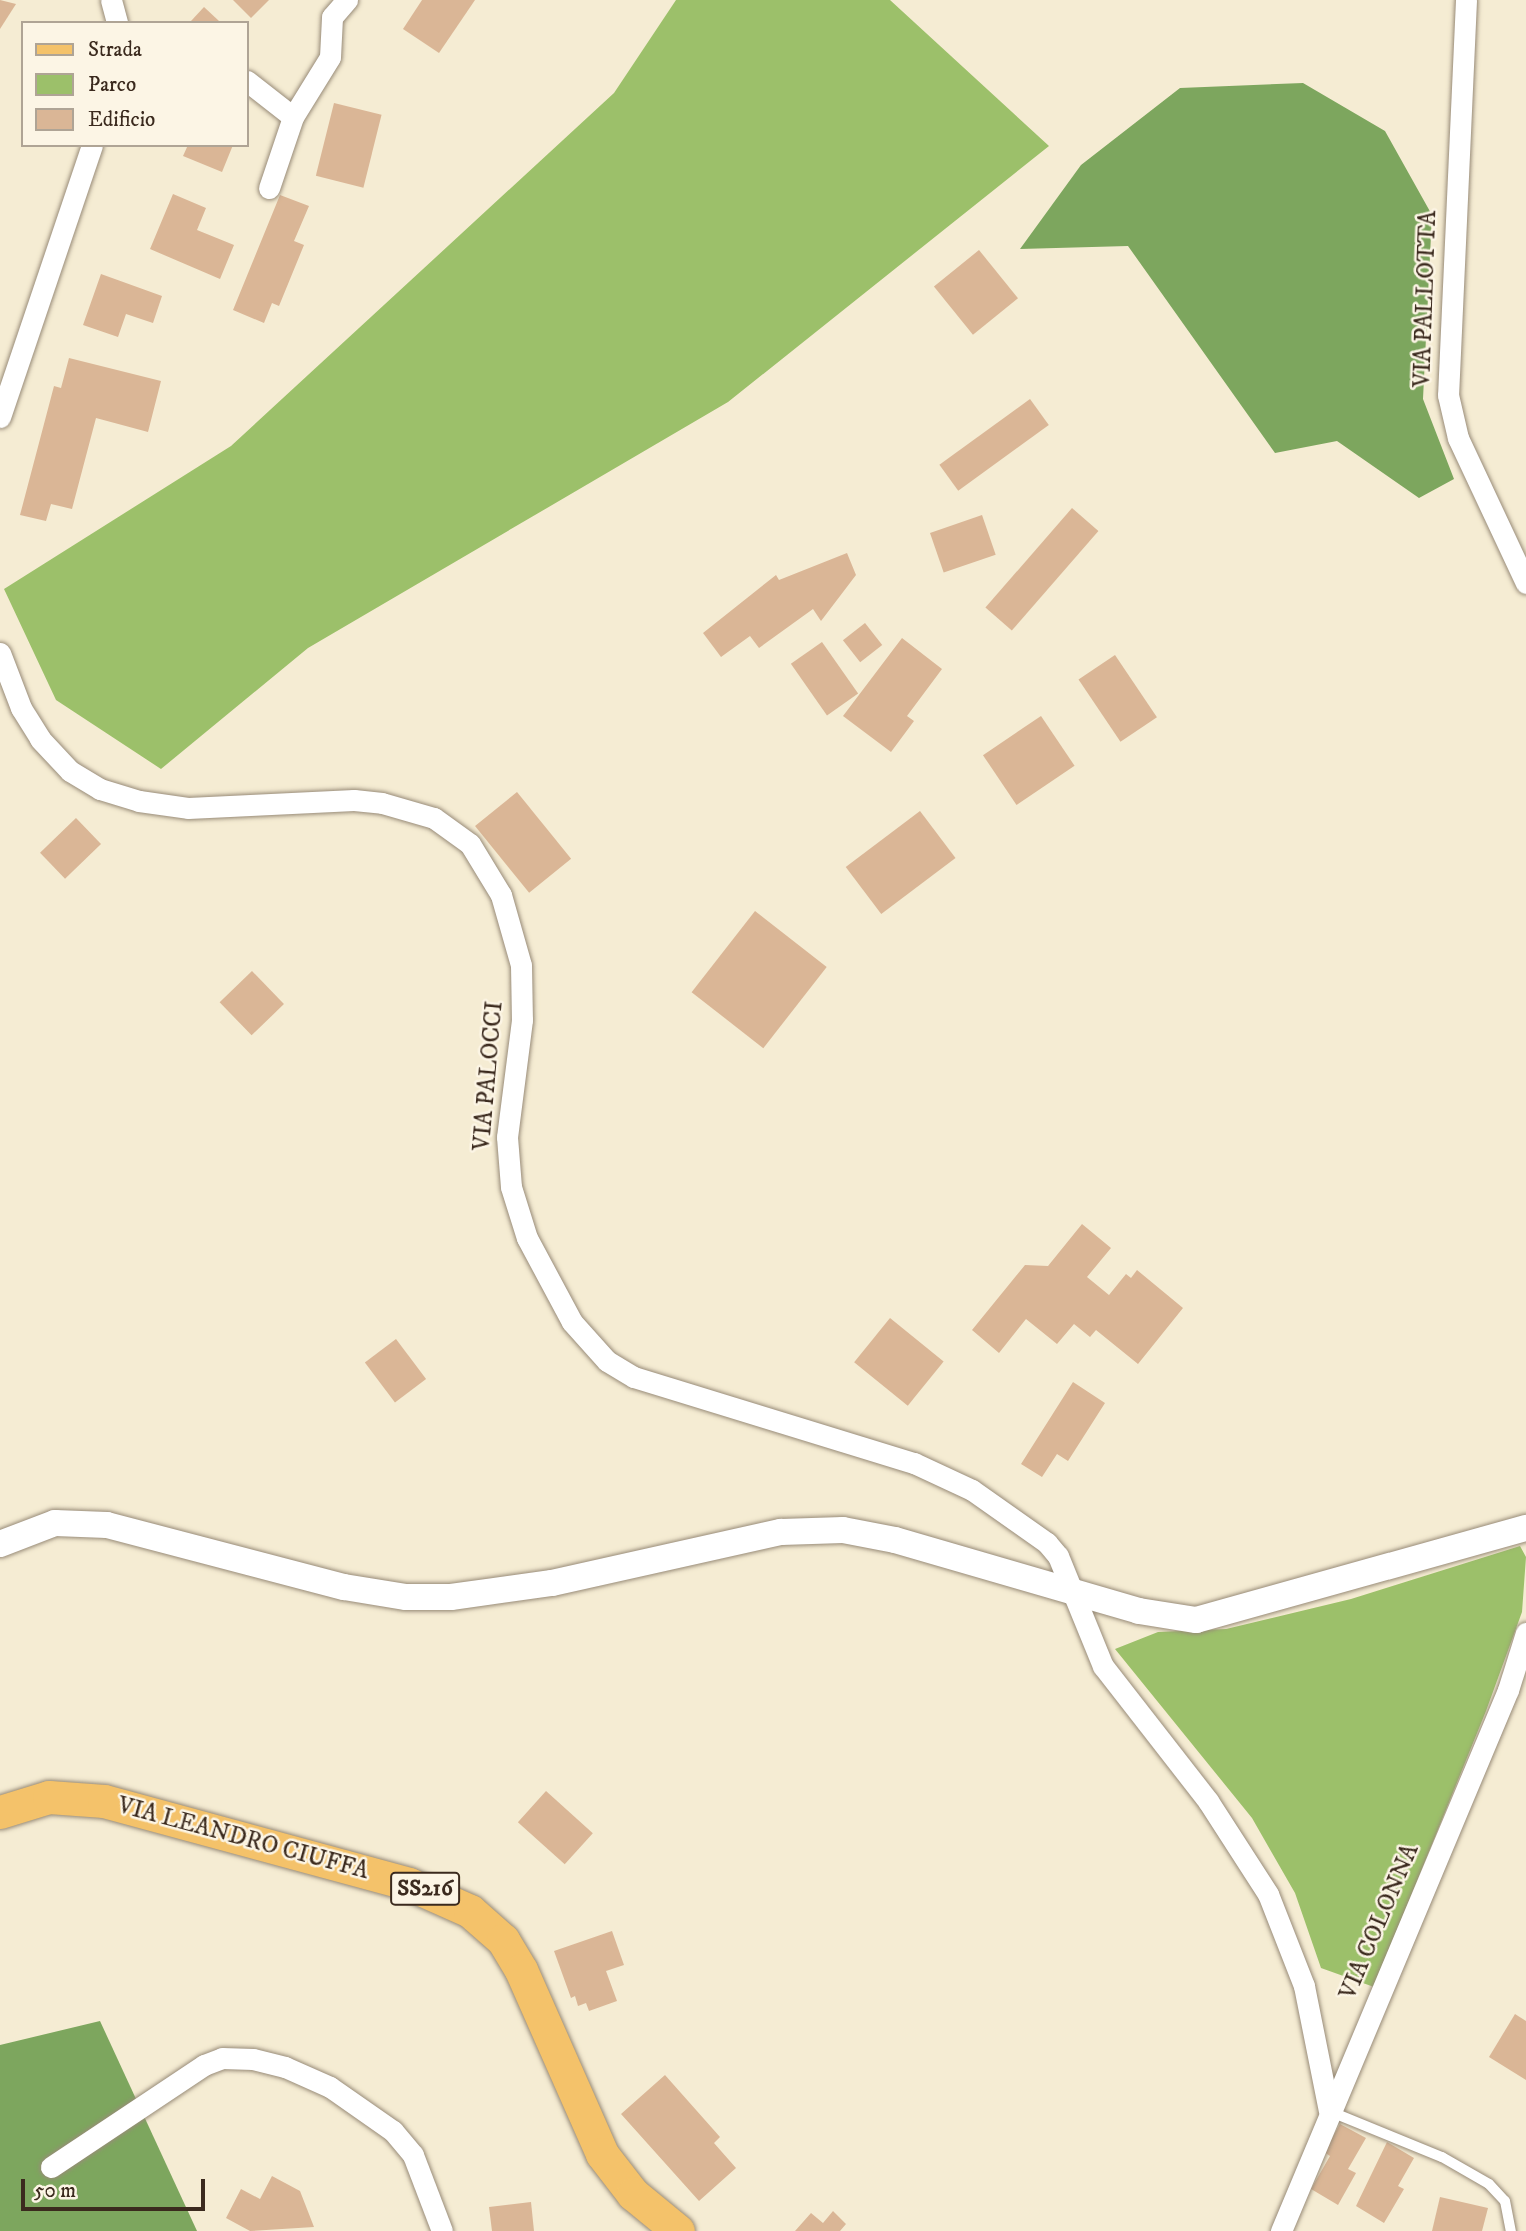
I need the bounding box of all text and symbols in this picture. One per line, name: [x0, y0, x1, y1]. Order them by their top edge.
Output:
legend: [21, 21, 248, 147]
text: Strada: [88, 37, 142, 63]
text: Parco: [88, 72, 136, 98]
text: Edificio: [88, 107, 155, 133]
street label: VIA PALLOTTA: [1409, 210, 1443, 388]
street label: VIA PALOCCI: [468, 1000, 510, 1152]
street label: VIA LEANDRO CIUFFA: [114, 1792, 372, 1886]
street label: VIA COLONNA: [1334, 1840, 1426, 2004]
road number: SS216: [390, 1870, 460, 1908]
scale bar: [24, 2164, 208, 2208]
text: 50 m: [34, 2178, 76, 2204]

